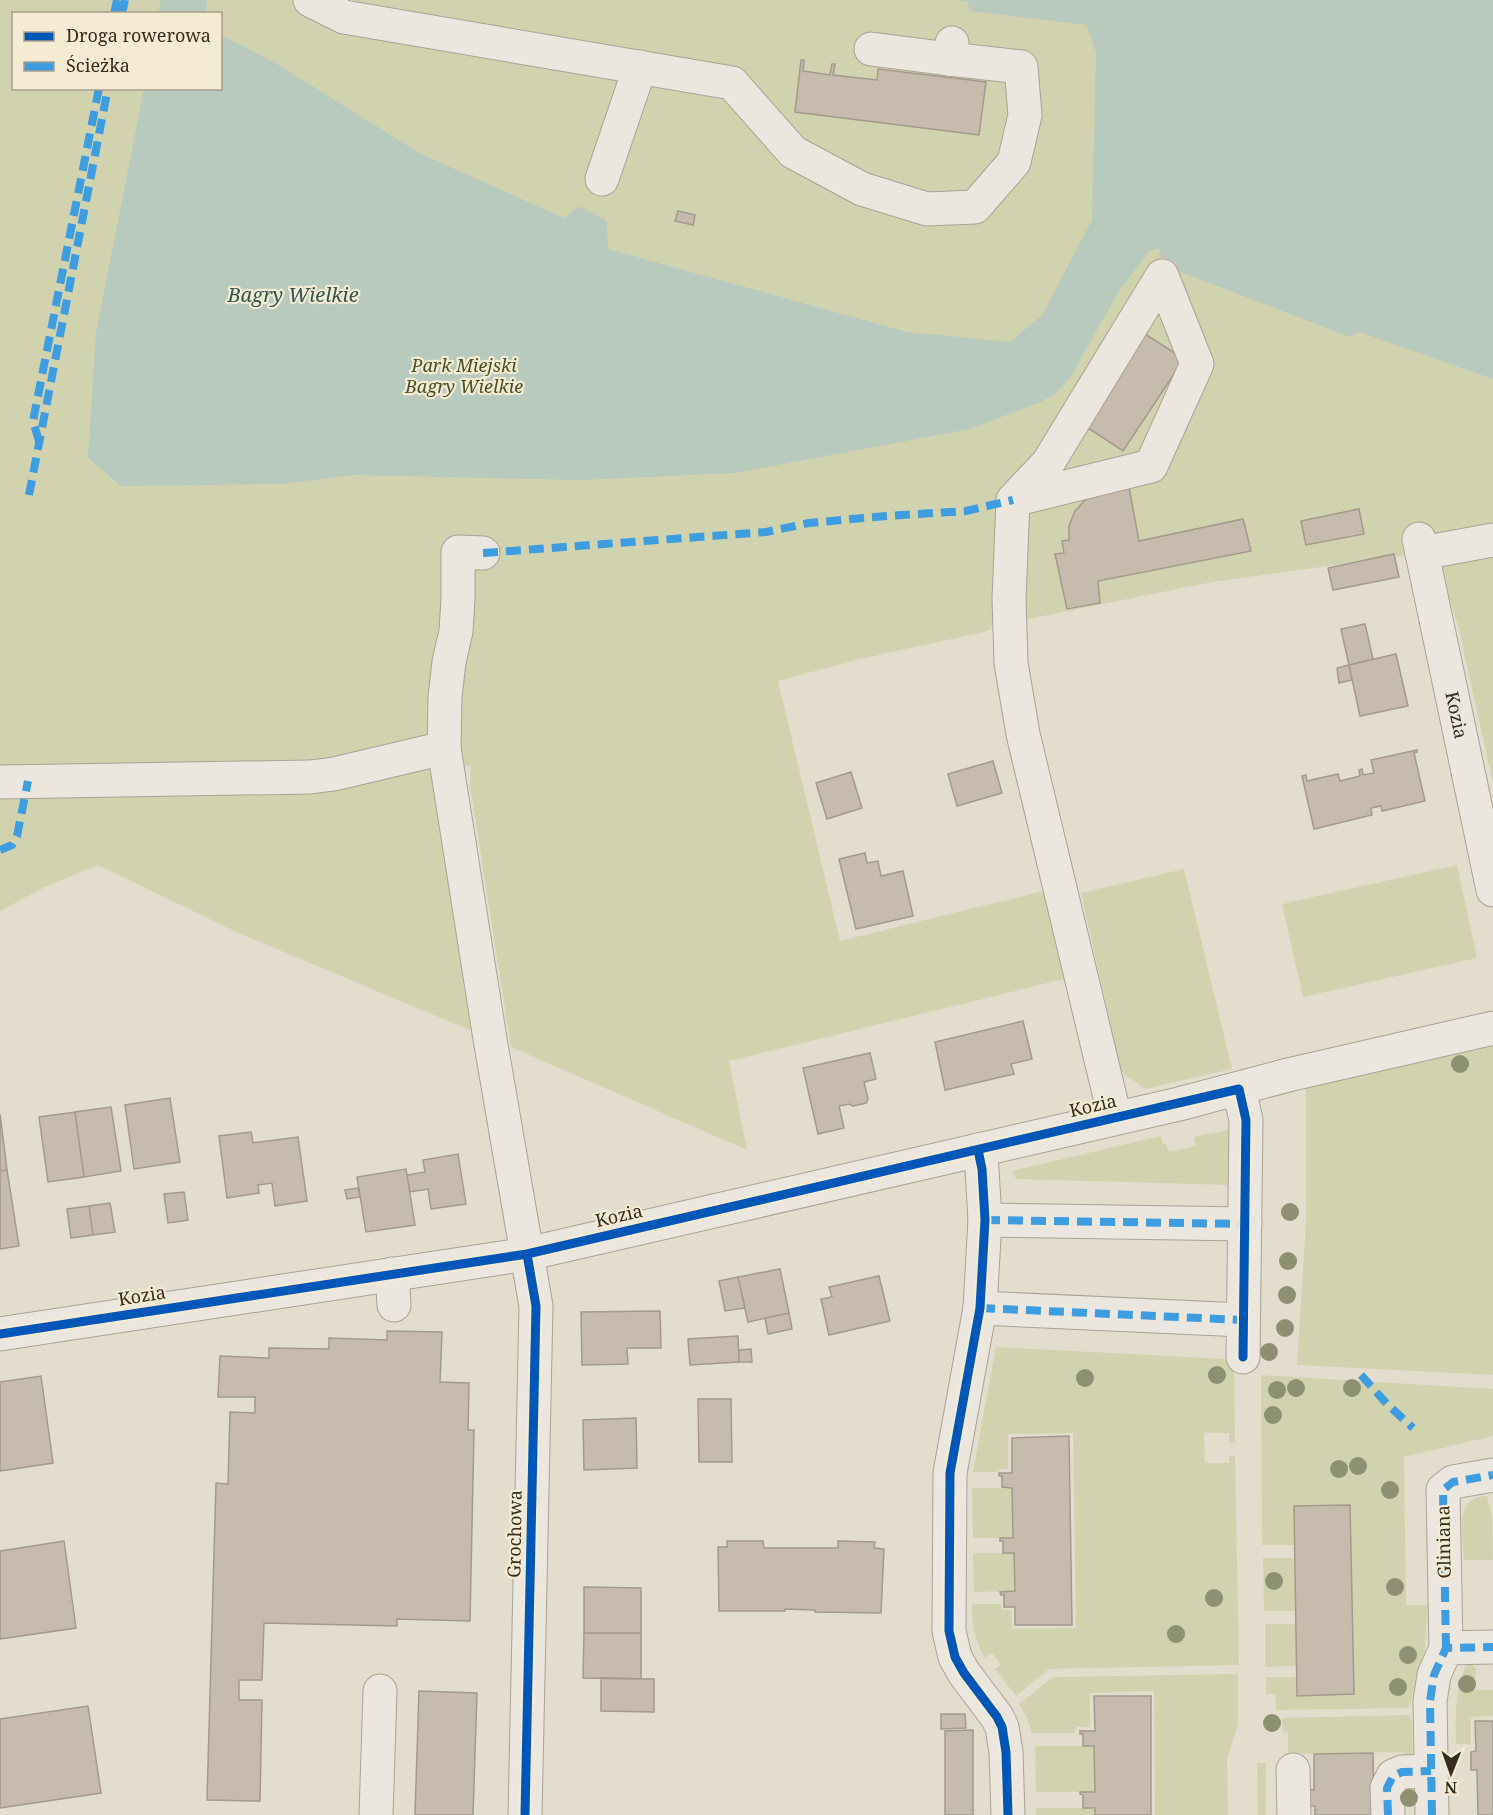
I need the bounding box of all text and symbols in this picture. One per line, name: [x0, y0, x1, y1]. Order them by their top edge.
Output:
legend: [12, 12, 222, 90]
text: Droga rowerowa: [66, 23, 211, 47]
text: Ścieżka: [66, 53, 130, 77]
water label: Bagry Wielkie: [226, 281, 359, 308]
park label: Park Miejski Bagry Wielkie: [404, 353, 523, 398]
street label: Kozia: [1440, 689, 1474, 741]
street label: Kozia: [1067, 1088, 1119, 1122]
street label: Kozia: [593, 1198, 645, 1232]
street label: Kozia: [116, 1279, 167, 1311]
street label: Grochowa: [501, 1490, 527, 1578]
street label: Gliniana: [1430, 1505, 1456, 1579]
north arrow: [1421, 1743, 1481, 1803]
text: N: [1444, 1777, 1457, 1799]

